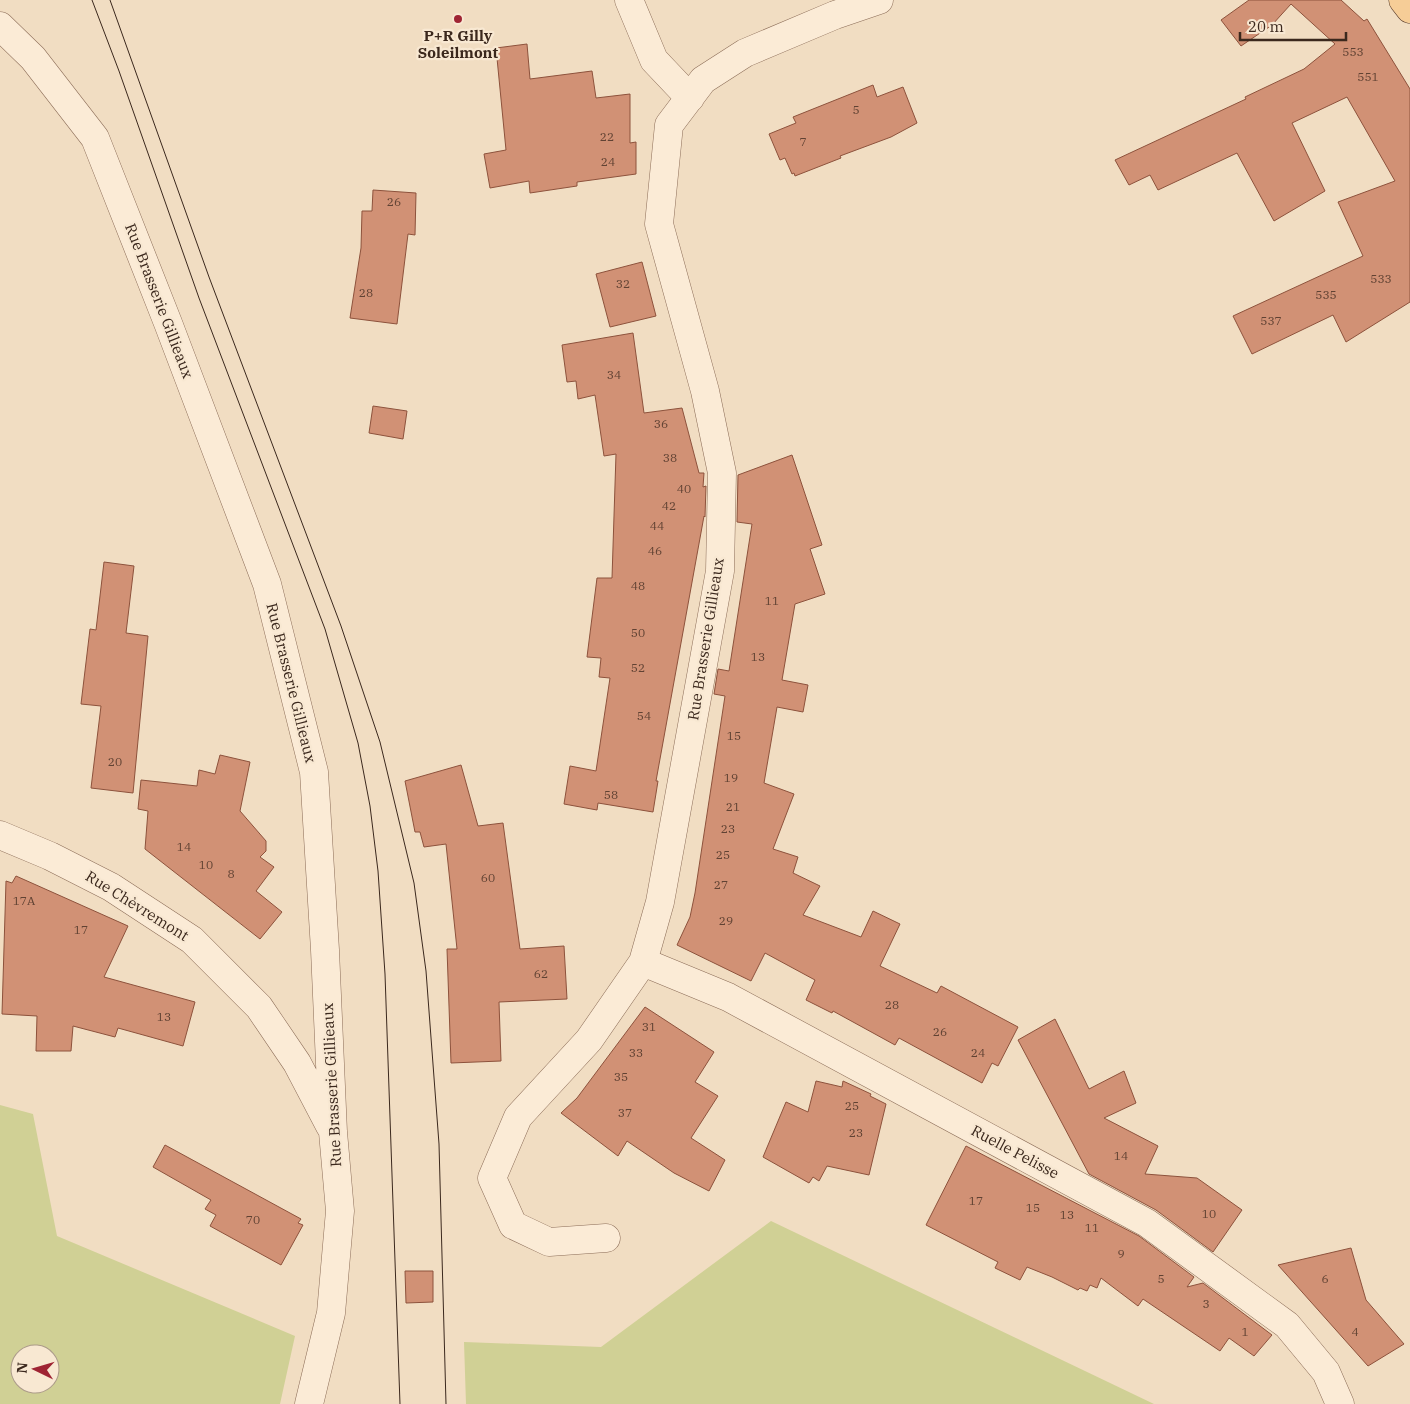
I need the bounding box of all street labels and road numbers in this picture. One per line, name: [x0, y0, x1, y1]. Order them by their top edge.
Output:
street label: Rue Brasserie Gillieaux: [121, 221, 198, 381]
street label: Rue Brasserie Gillieaux: [683, 556, 728, 722]
street label: Rue Brasserie Gillieaux: [262, 601, 321, 765]
street label: Rue Chèvremont: [82, 866, 192, 945]
street label: Rue Brasserie Gillieaux: [318, 1002, 345, 1168]
street label: Ruelle Pelisse: [968, 1120, 1062, 1183]

